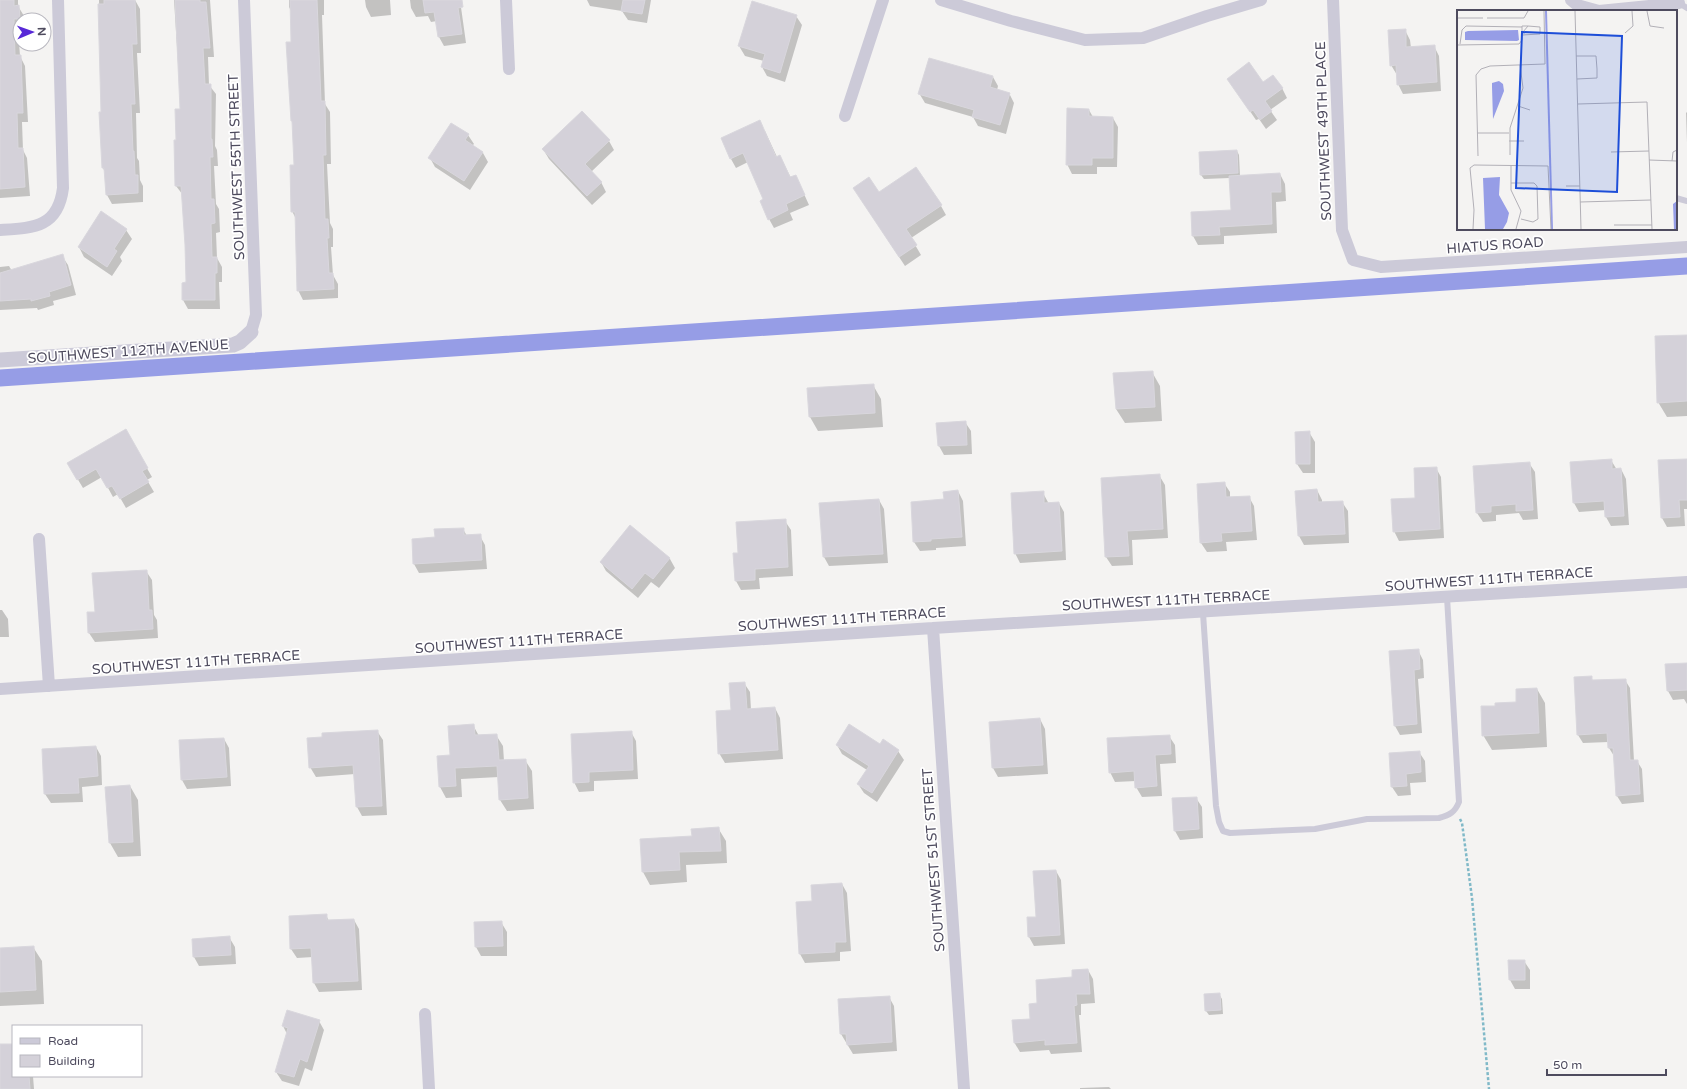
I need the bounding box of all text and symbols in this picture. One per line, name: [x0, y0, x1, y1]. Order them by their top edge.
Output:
inset map: [1457, 10, 1677, 230]
north arrow: [12, 12, 52, 52]
text: N: [35, 27, 48, 36]
street label: SOUTHWEST 49TH PLACE: [1312, 41, 1335, 221]
street label: SOUTHWEST 55TH STREET: [225, 73, 248, 260]
street label: HIATUS ROAD: [1446, 234, 1544, 257]
street label: SOUTHWEST 112TH AVENUE: [27, 336, 229, 367]
street label: SOUTHWEST 111TH TERRACE: [1384, 564, 1594, 595]
street label: SOUTHWEST 111TH TERRACE: [1061, 587, 1271, 614]
street label: SOUTHWEST 111TH TERRACE: [737, 604, 947, 635]
street label: SOUTHWEST 111TH TERRACE: [414, 626, 624, 657]
street label: SOUTHWEST 111TH TERRACE: [91, 647, 301, 678]
street label: SOUTHWEST 51ST STREET: [919, 767, 948, 952]
legend: [12, 1025, 142, 1077]
text: Road: [48, 1034, 78, 1048]
scale bar: [1547, 1051, 1666, 1077]
text: Building: [48, 1054, 95, 1068]
text: 50 m: [1553, 1058, 1582, 1072]

